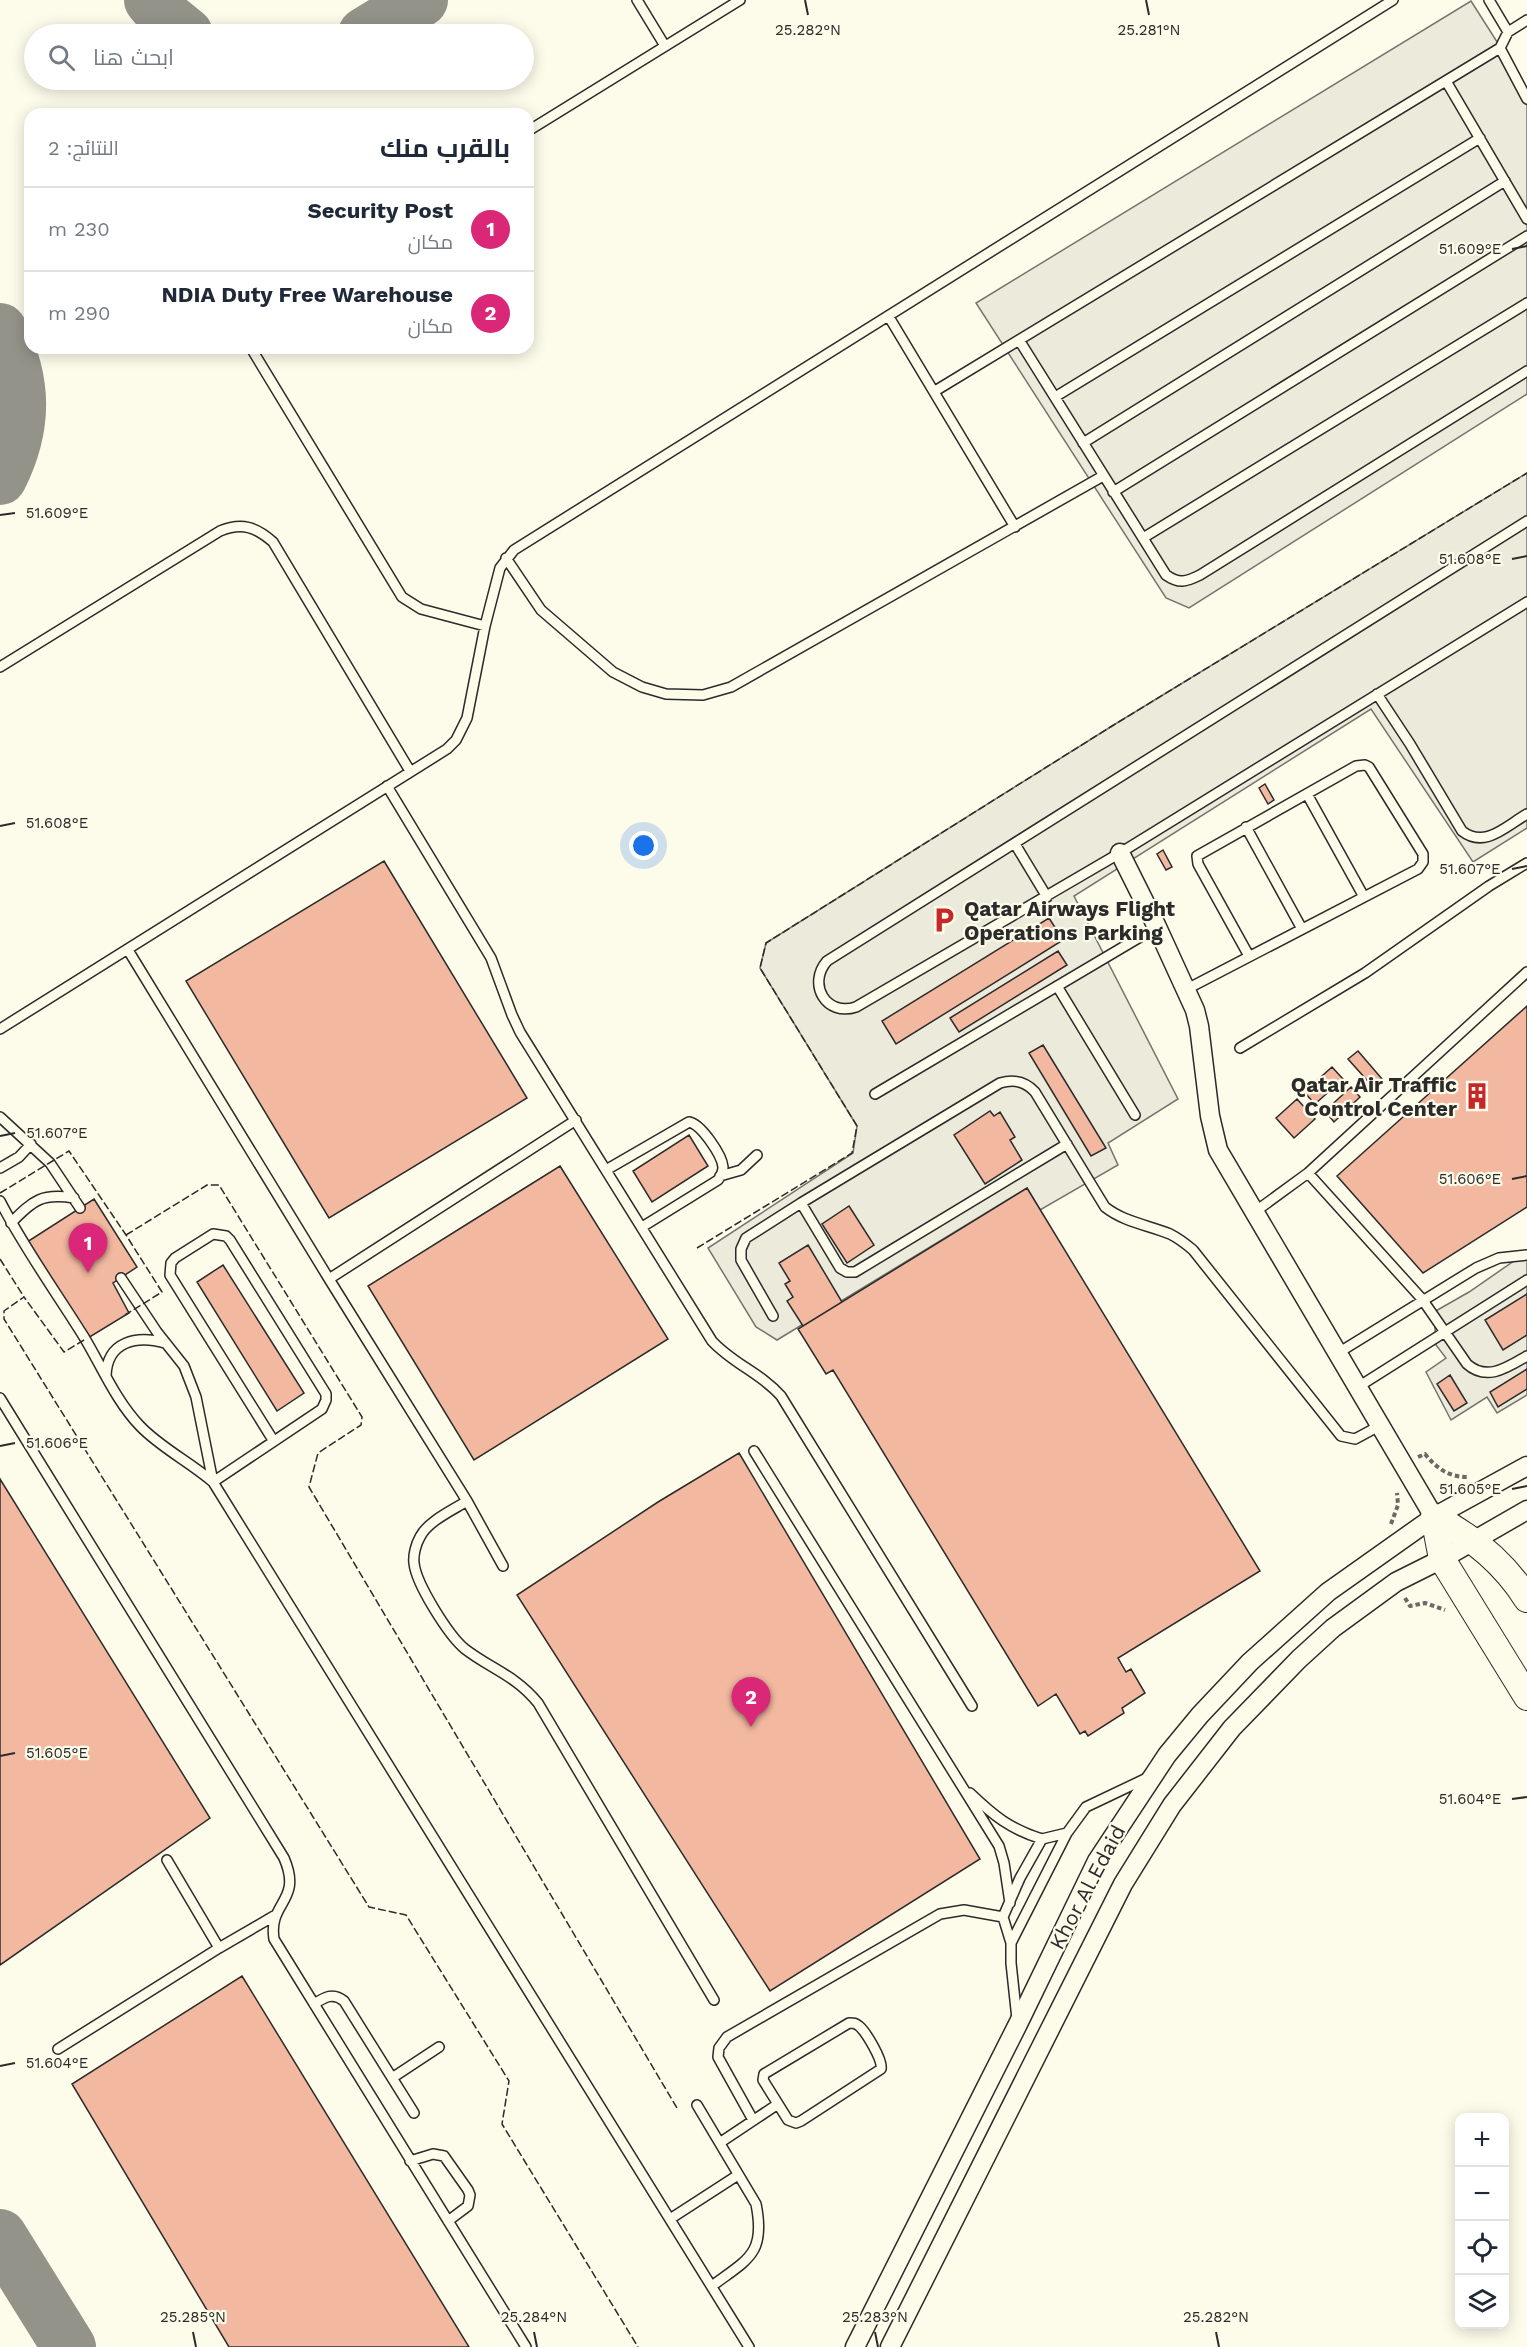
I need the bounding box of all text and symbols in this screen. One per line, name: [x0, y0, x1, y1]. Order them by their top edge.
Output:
text: 25.282°N: [775, 21, 841, 39]
text: 25.281°N: [1117, 21, 1181, 39]
search box: [24, 24, 534, 90]
icon: search: [45, 41, 78, 74]
text: ابحث هنا: [93, 45, 174, 70]
text: بالقرب منك: [380, 133, 510, 163]
text: النتائج: 2: [48, 136, 119, 160]
text: Security Post: [307, 198, 453, 223]
text: 230 m: [48, 217, 110, 241]
text: 1: [486, 217, 495, 241]
text: مكان: [408, 230, 453, 254]
text: 51.609°E: [1439, 240, 1501, 258]
text: NDIA Duty Free Warehouse: [162, 282, 453, 307]
text: 290 m: [48, 301, 110, 325]
text: 2: [485, 301, 496, 325]
text: مكان: [408, 314, 453, 338]
text: 51.609°E: [26, 504, 88, 522]
text: 51.608°E: [1439, 550, 1501, 568]
text: 51.608°E: [26, 814, 88, 832]
your location: [629, 831, 658, 860]
text: 51.607°E: [1439, 860, 1501, 878]
place label: Qatar Airways Flight Operations Parking: [964, 896, 1175, 945]
parking icon: Qatar Airways Flight Operations Parking: [929, 905, 959, 935]
place label: Qatar Air Traffic Control Center: [1291, 1072, 1457, 1121]
building icon: Qatar Air Traffic Control Center: [1462, 1081, 1492, 1111]
text: 51.607°E: [26, 1124, 88, 1142]
text: 51.606°E: [1439, 1170, 1501, 1188]
pin: 1: [68, 1224, 107, 1273]
text: 51.606°E: [26, 1434, 88, 1452]
text: 51.605°E: [1439, 1480, 1501, 1498]
pin: 2: [732, 1678, 771, 1727]
text: 51.605°E: [26, 1744, 88, 1762]
text: 51.604°E: [1439, 1790, 1501, 1808]
street label: Khor Al Edaid: [1044, 1821, 1130, 1953]
text: 51.604°E: [26, 2054, 88, 2072]
map controls: [1455, 2113, 1509, 2329]
button: +: [1455, 2113, 1509, 2167]
button: −: [1455, 2167, 1509, 2221]
button: locate: [1455, 2221, 1509, 2275]
button: layers: [1455, 2275, 1509, 2329]
text: 25.285°N: [160, 2308, 226, 2326]
text: 25.284°N: [501, 2308, 567, 2326]
text: 25.283°N: [842, 2308, 908, 2326]
text: 25.282°N: [1183, 2308, 1249, 2326]

